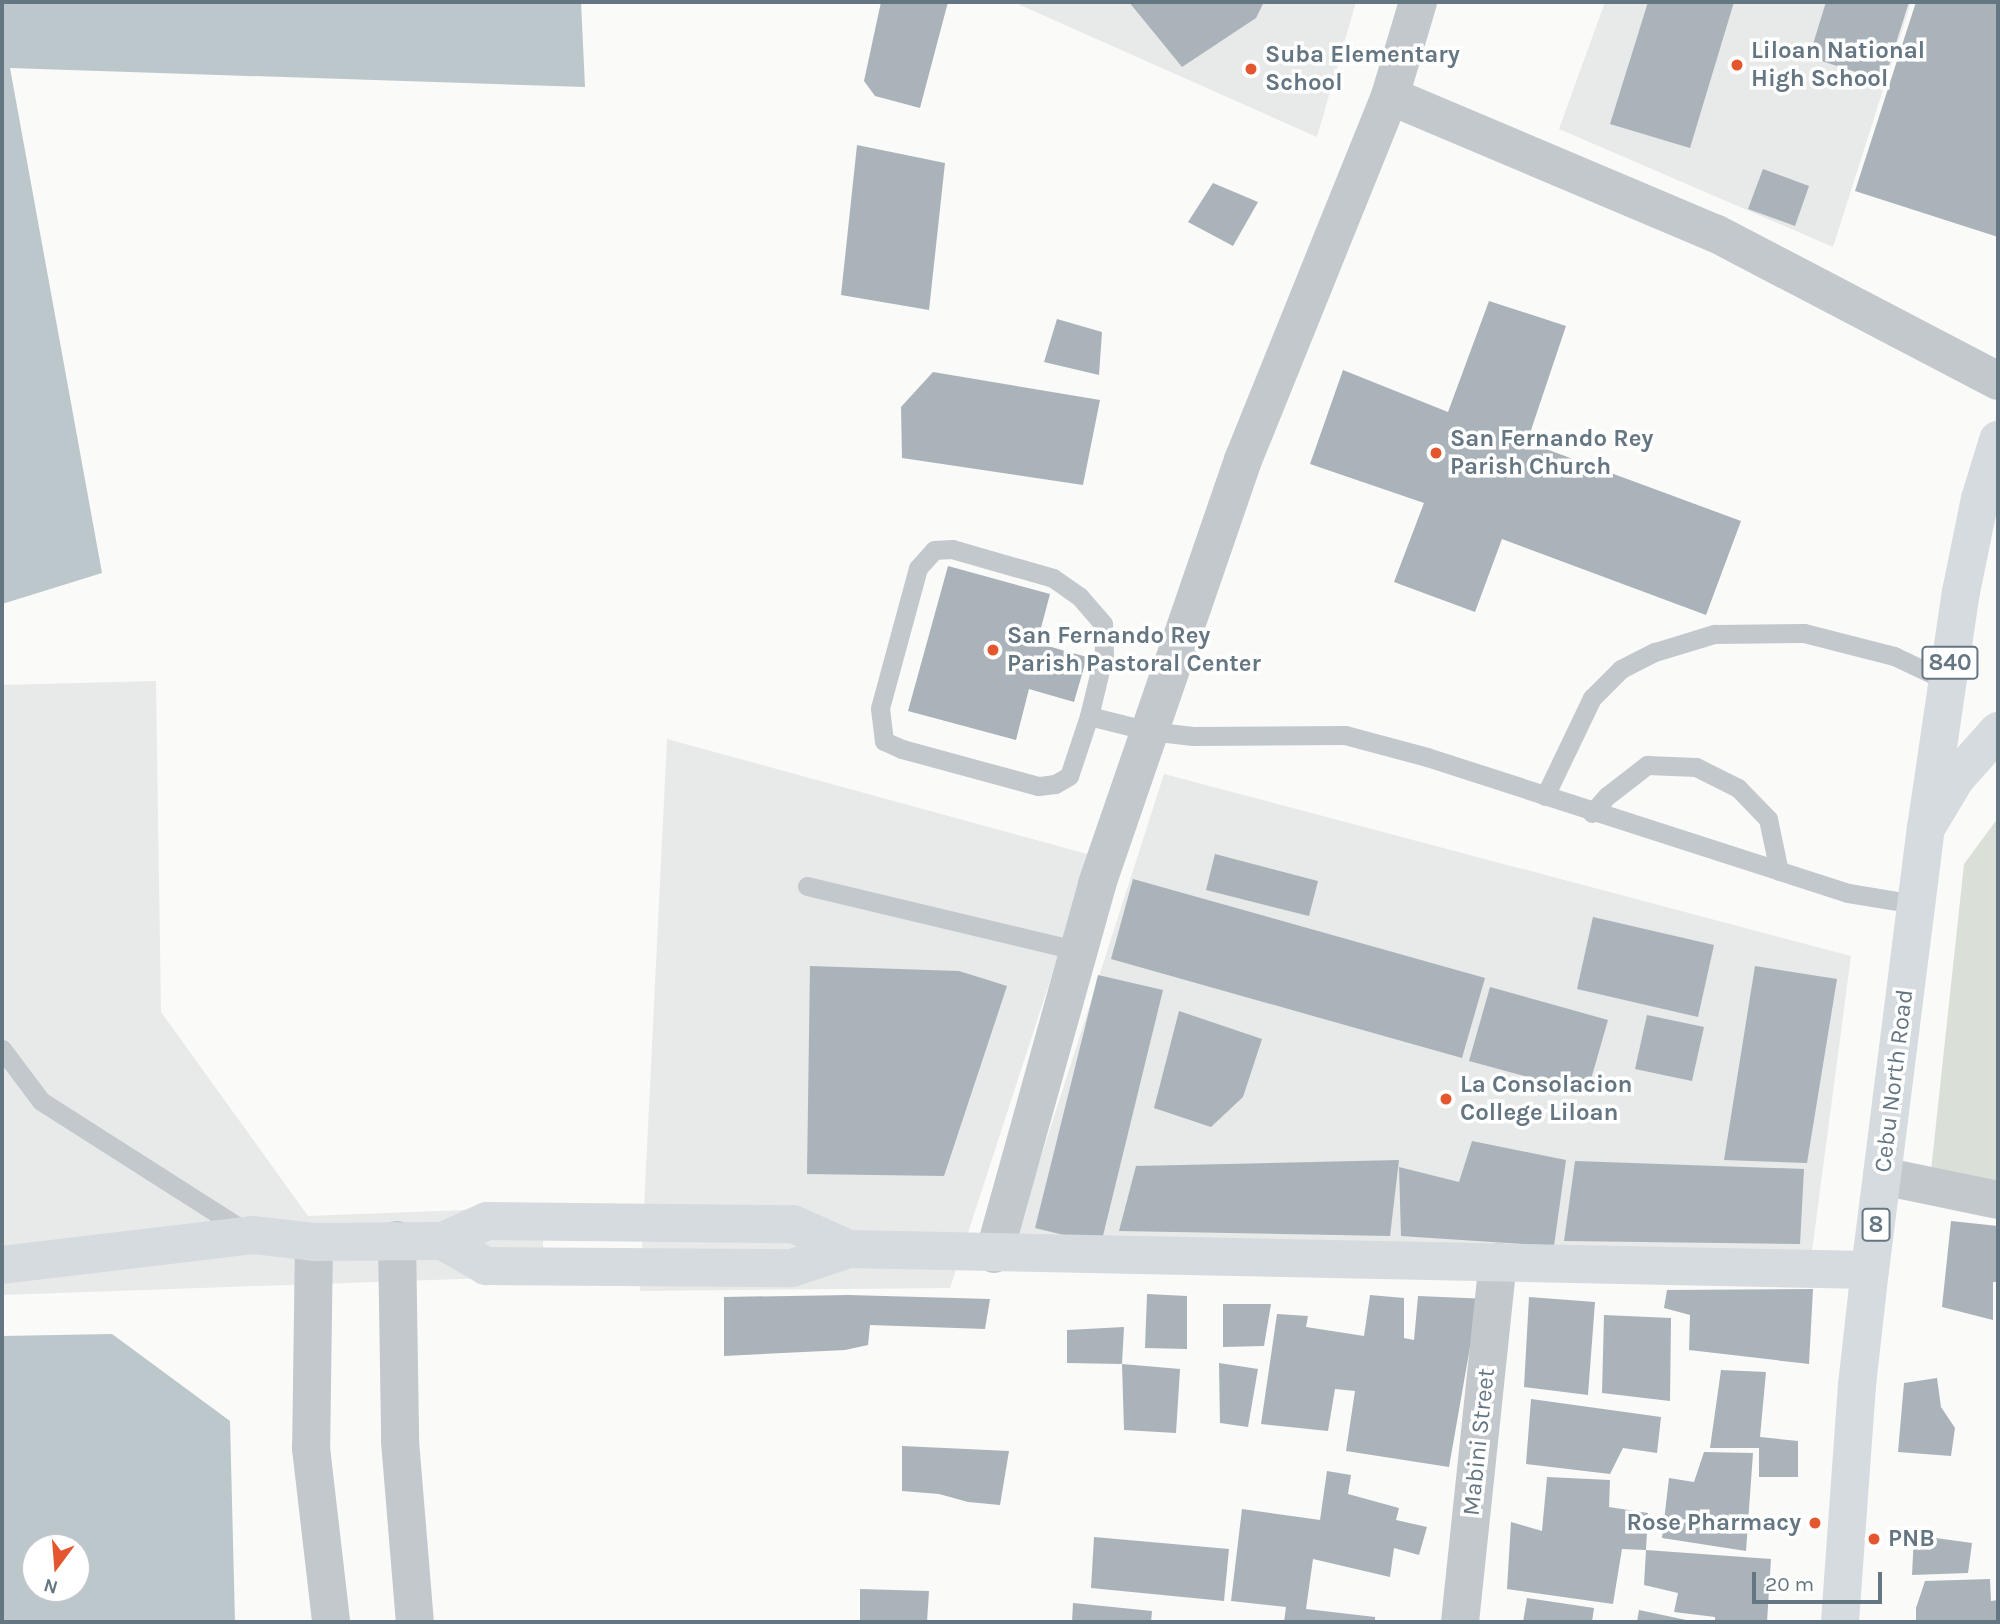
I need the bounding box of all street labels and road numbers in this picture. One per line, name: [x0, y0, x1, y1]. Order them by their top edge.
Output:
road number: 840: [1920, 643, 1980, 682]
street label: Cebu North Road: [1868, 988, 1920, 1174]
road number: 8: [1860, 1206, 1892, 1244]
street label: Mabini Street: [1457, 1367, 1501, 1517]

